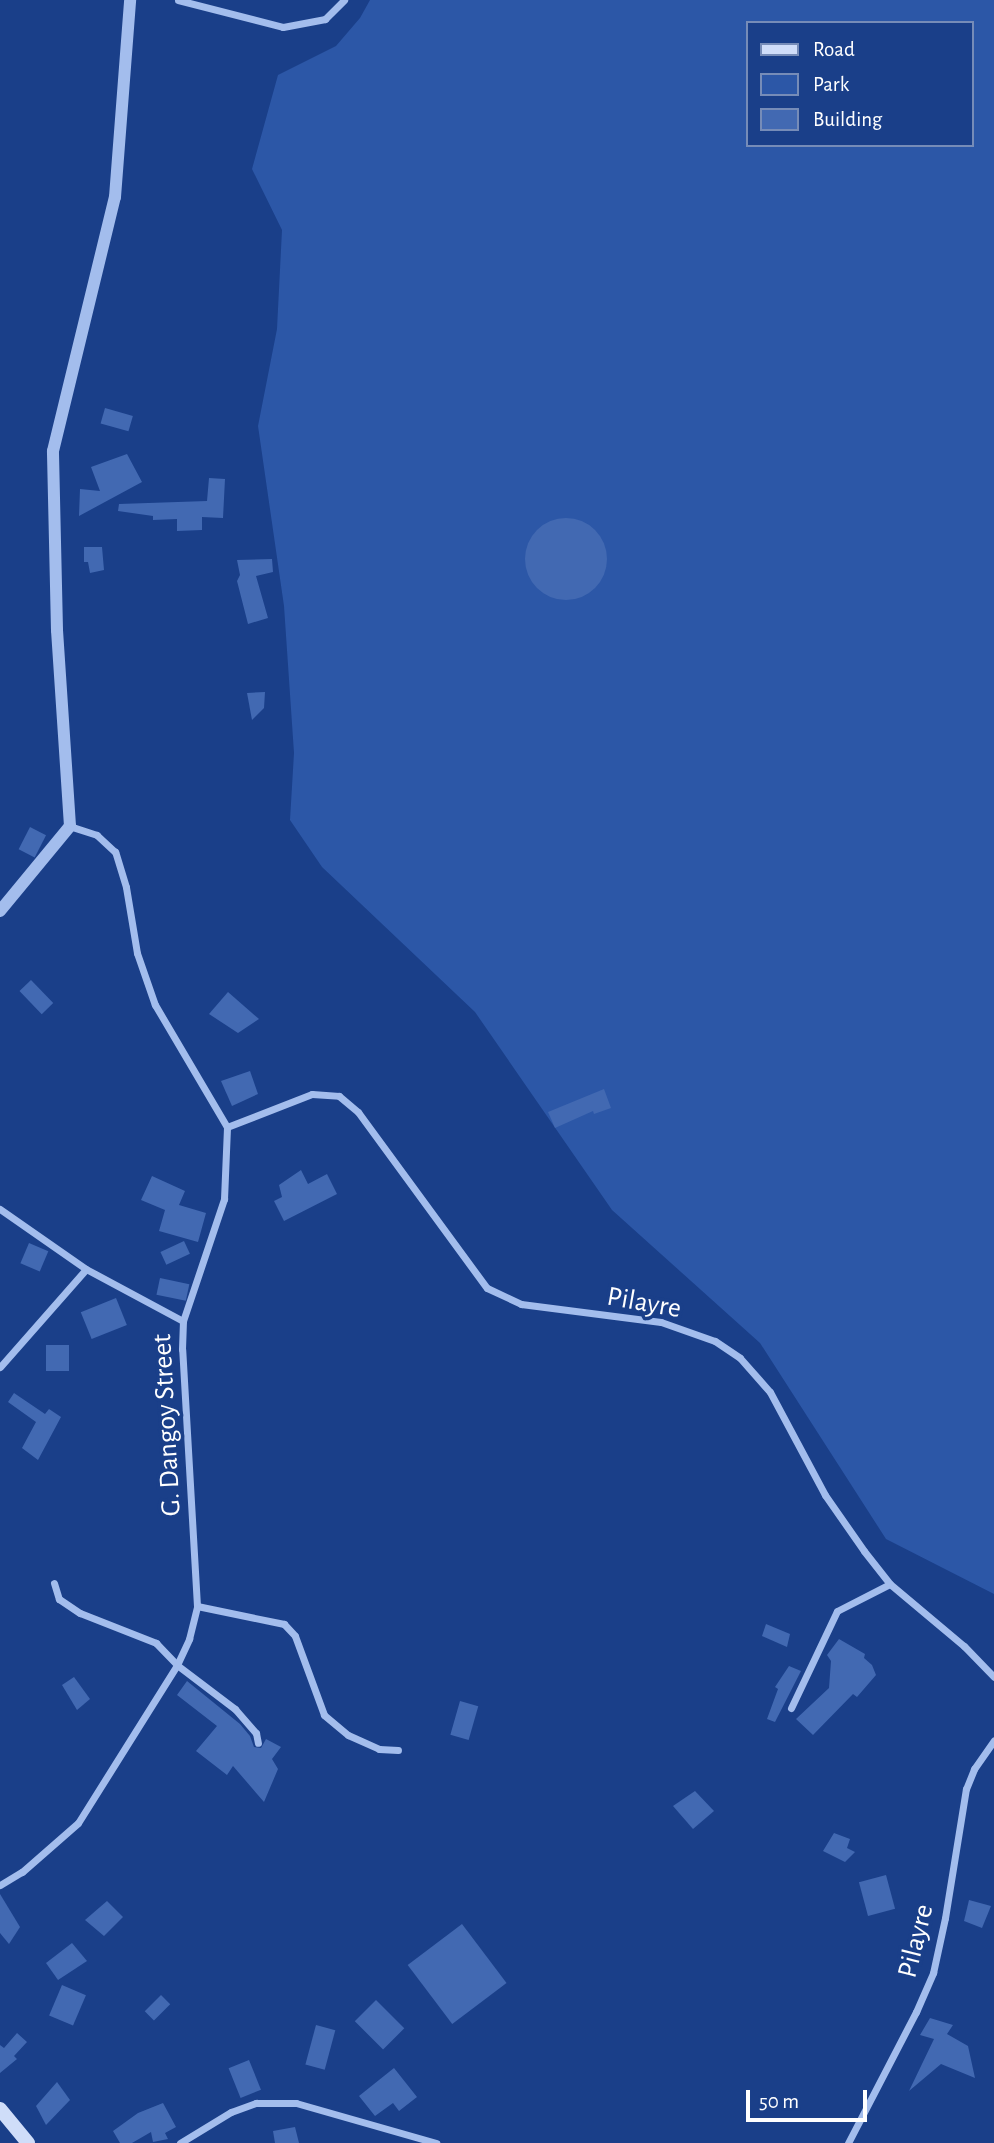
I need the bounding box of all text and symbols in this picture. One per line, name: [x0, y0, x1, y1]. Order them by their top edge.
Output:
legend: [746, 21, 973, 147]
text: Road: [813, 39, 855, 60]
text: Park: [813, 74, 849, 95]
text: Building: [813, 109, 882, 130]
street label: Pilayre: [604, 1280, 684, 1326]
street label: G. Dangoy Street: [145, 1333, 189, 1517]
street label: Pilayre: [891, 1901, 941, 1981]
scale bar: [749, 2076, 870, 2120]
text: 50 m: [759, 2091, 799, 2112]

